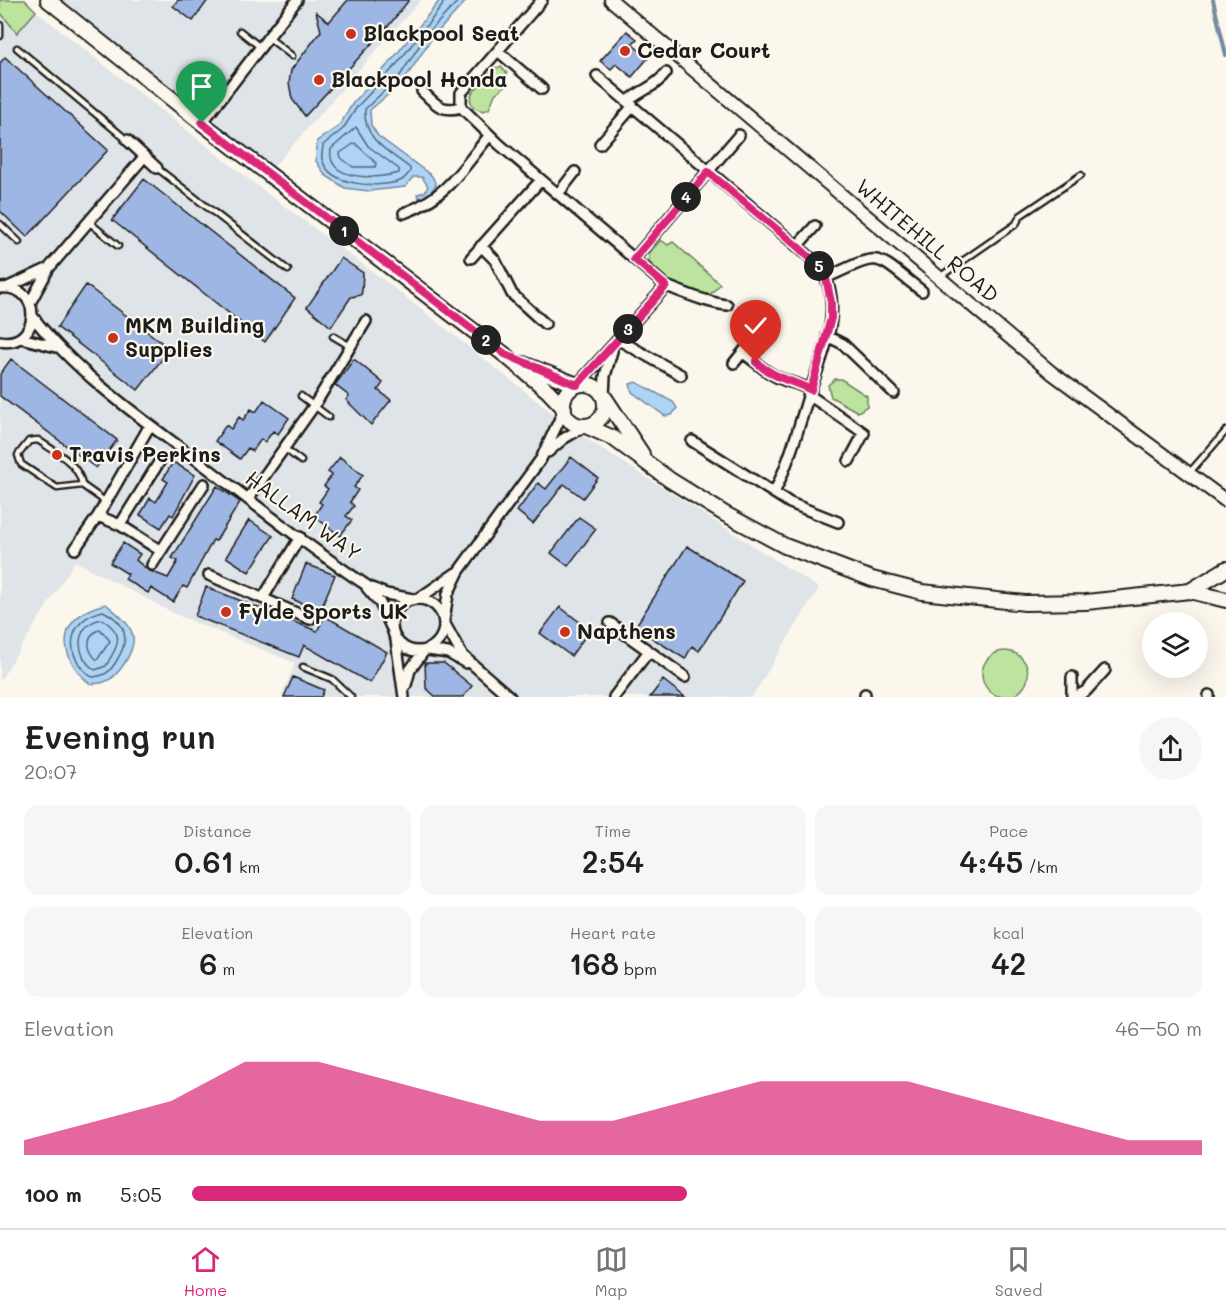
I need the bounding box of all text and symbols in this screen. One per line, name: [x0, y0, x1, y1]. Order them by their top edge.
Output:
place label: Blackpool Seat: [363, 19, 519, 46]
marker: Blackpool Seat: [344, 27, 358, 41]
place label: Cedar Court: [637, 36, 770, 63]
marker: Cedar Court: [618, 44, 632, 58]
pin: [176, 61, 227, 123]
place label: Blackpool Honda: [331, 65, 508, 92]
icon: arrive: [185, 70, 218, 103]
marker: Blackpool Honda: [312, 73, 326, 87]
street label: WHITEHILL ROAD: [851, 172, 1005, 308]
pin: 4: [671, 182, 701, 212]
text: 4: [681, 186, 691, 207]
pin: 1: [329, 216, 359, 246]
text: 1: [340, 220, 348, 241]
pin: 5: [804, 251, 834, 281]
text: 5: [814, 255, 824, 276]
pin: [730, 300, 781, 362]
icon: check: [739, 309, 772, 342]
place label: MKM Building Supplies: [125, 311, 264, 362]
pin: 3: [613, 314, 643, 344]
text: 3: [623, 318, 633, 339]
pin: 2: [471, 325, 501, 355]
text: 2: [482, 329, 490, 350]
marker: MKM Building Supplies: [106, 331, 120, 345]
place label: Travis Perkins: [69, 440, 221, 467]
marker: Travis Perkins: [50, 448, 64, 462]
street label: HALLAM WAY: [241, 464, 367, 566]
place label: Fylde Sports UK: [238, 597, 408, 625]
marker: Fylde Sports UK: [219, 605, 233, 619]
map controls: [1142, 612, 1208, 678]
button: layers: [1142, 612, 1208, 678]
place label: Napthens: [577, 617, 676, 644]
marker: Napthens: [558, 625, 572, 639]
text: Evening run: [24, 714, 216, 757]
button: share: [1139, 717, 1202, 780]
text: 20:07: [24, 758, 77, 784]
text: Distance: [183, 820, 252, 841]
text: Time: [595, 820, 631, 841]
text: Pace: [989, 820, 1028, 841]
text: 0.61: [174, 841, 234, 881]
text: 2:54: [582, 841, 644, 881]
text: 4:45: [959, 841, 1023, 881]
text: km: [234, 856, 260, 877]
text: /km: [1023, 856, 1058, 877]
text: Elevation: [181, 922, 253, 943]
text: Heart rate: [570, 922, 656, 943]
text: kcal: [993, 922, 1025, 943]
text: 6: [199, 943, 217, 983]
text: 168: [569, 943, 619, 983]
text: 42: [991, 943, 1026, 983]
text: m: [217, 958, 235, 979]
text: bpm: [619, 958, 657, 979]
text: Elevation: [24, 1015, 114, 1041]
text: 46–50 m: [1115, 1015, 1202, 1041]
text: 100 m: [24, 1181, 82, 1207]
text: 5:05: [120, 1181, 162, 1207]
tab: Home: [184, 1243, 227, 1300]
tab: Map: [595, 1243, 628, 1300]
tab: Saved: [995, 1243, 1042, 1300]

